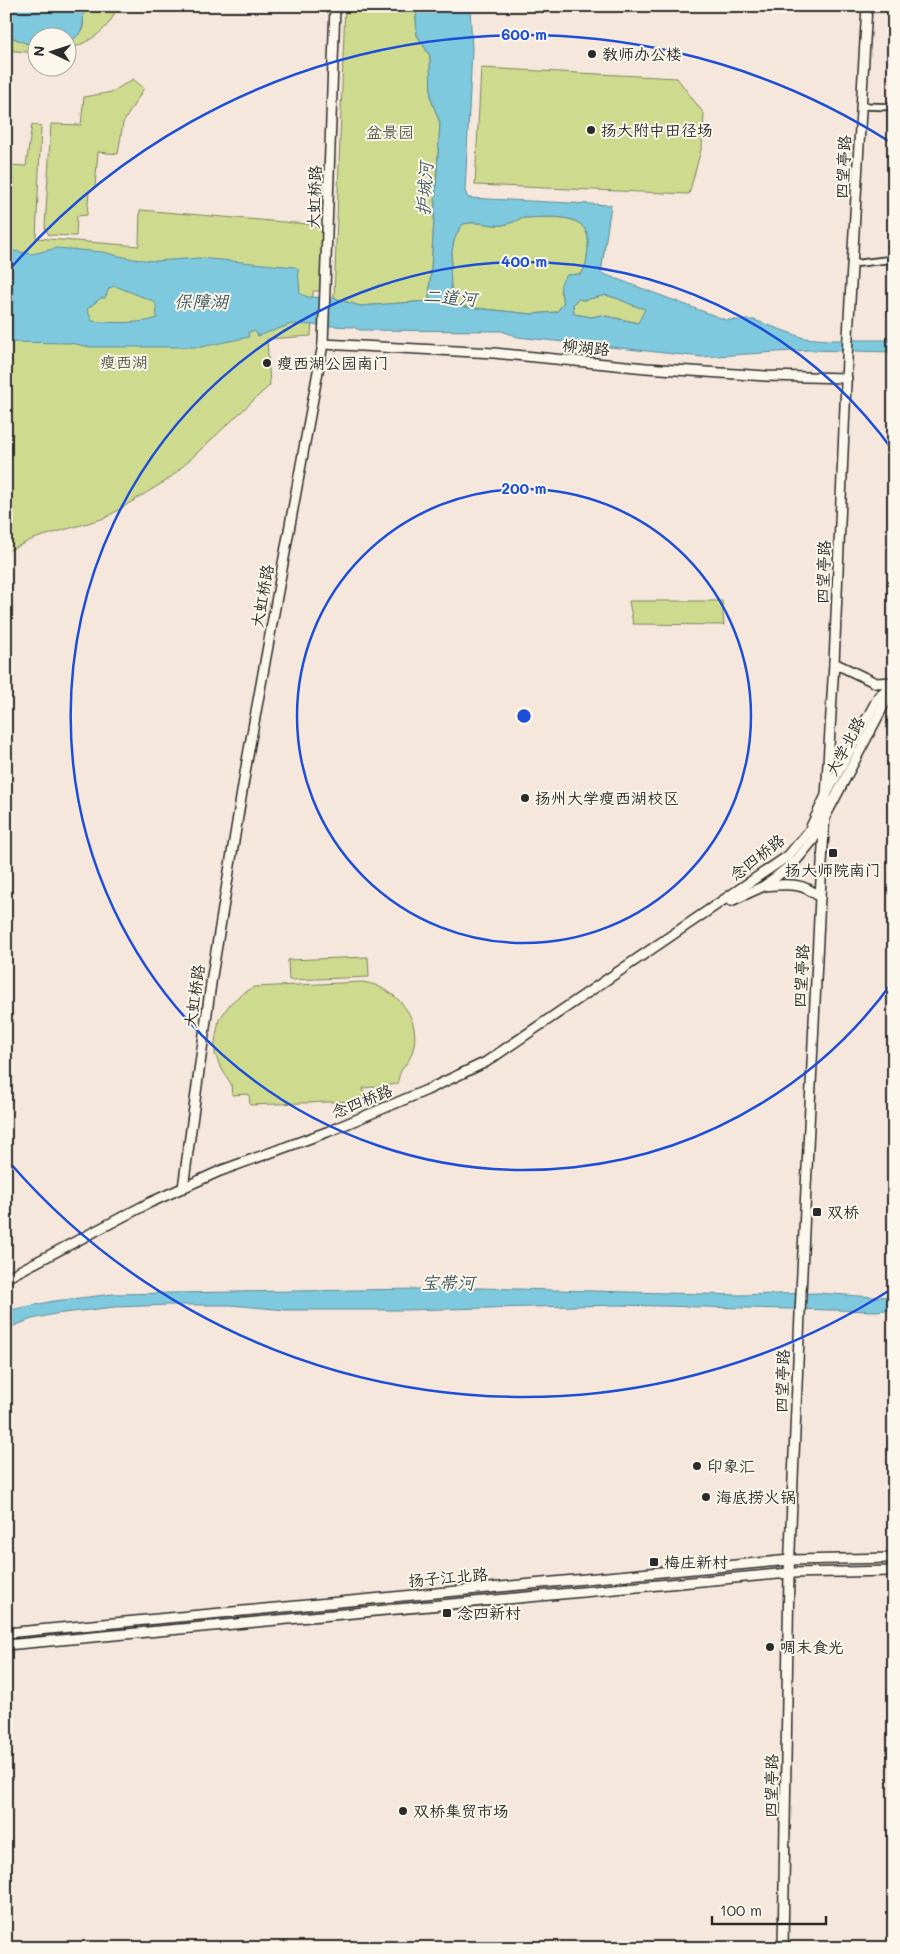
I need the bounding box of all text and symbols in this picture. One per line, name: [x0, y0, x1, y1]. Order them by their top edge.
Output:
text: 600 m: [501, 24, 547, 44]
north arrow: [28, 28, 78, 78]
place label: 教师办公楼: [602, 43, 682, 64]
text: N: [29, 45, 48, 57]
marker: 教师办公楼: [586, 48, 598, 60]
place label: 扬大附中田径场: [601, 119, 713, 140]
park label: 盆景园: [366, 121, 414, 142]
marker: 扬大附中田径场: [585, 124, 597, 136]
street label: 四望亭路: [830, 134, 855, 199]
water label: 护城河: [411, 158, 438, 217]
street label: 大虹桥路: [302, 165, 325, 229]
text: 400 m: [501, 251, 547, 271]
water label: 二道河: [422, 283, 481, 311]
water label: 保障湖: [174, 289, 230, 313]
street label: 柳湖路: [561, 334, 611, 359]
park label: 瘦西湖: [100, 351, 148, 372]
place label: 瘦西湖公园南门: [277, 352, 389, 373]
marker: 瘦西湖公园南门: [261, 357, 273, 369]
text: 200 m: [502, 478, 547, 498]
street label: 四望亭路: [811, 540, 834, 604]
street label: 大虹桥路: [246, 563, 277, 629]
centre of rings: [515, 707, 533, 725]
street label: 大学北路: [820, 713, 869, 779]
place label: 扬州大学瘦西湖校区: [535, 787, 679, 808]
marker: 扬州大学瘦西湖校区: [519, 792, 531, 804]
street label: 念四桥路: [725, 829, 788, 885]
marker: 扬大师院南门: [827, 847, 839, 859]
place label: 扬大师院南门: [785, 859, 881, 880]
street label: 四望亭路: [788, 943, 813, 1008]
street label: 大虹桥路: [179, 963, 208, 1029]
street label: 念四桥路: [328, 1079, 395, 1122]
place label: 双桥: [827, 1201, 859, 1222]
marker: 双桥: [811, 1206, 823, 1218]
water label: 宝带河: [421, 1270, 478, 1294]
street label: 四望亭路: [770, 1349, 793, 1413]
place label: 印象汇: [707, 1455, 755, 1476]
marker: 印象汇: [691, 1460, 703, 1472]
place label: 海底捞火锅: [716, 1486, 796, 1507]
marker: 海底捞火锅: [700, 1491, 712, 1503]
place label: 梅庄新村: [664, 1551, 728, 1572]
marker: 梅庄新村: [648, 1556, 660, 1568]
street label: 扬子江北路: [407, 1563, 489, 1590]
place label: 念四新村: [457, 1602, 521, 1623]
marker: 念四新村: [441, 1607, 453, 1619]
place label: 啁末食光: [780, 1636, 844, 1657]
marker: 啁末食光: [764, 1641, 776, 1653]
street label: 四望亭路: [759, 1754, 782, 1818]
place label: 双桥集贸市场: [413, 1800, 509, 1821]
marker: 双桥集贸市场: [397, 1805, 409, 1817]
scale bar: [712, 1894, 826, 1926]
text: 100 m: [720, 1900, 762, 1920]

